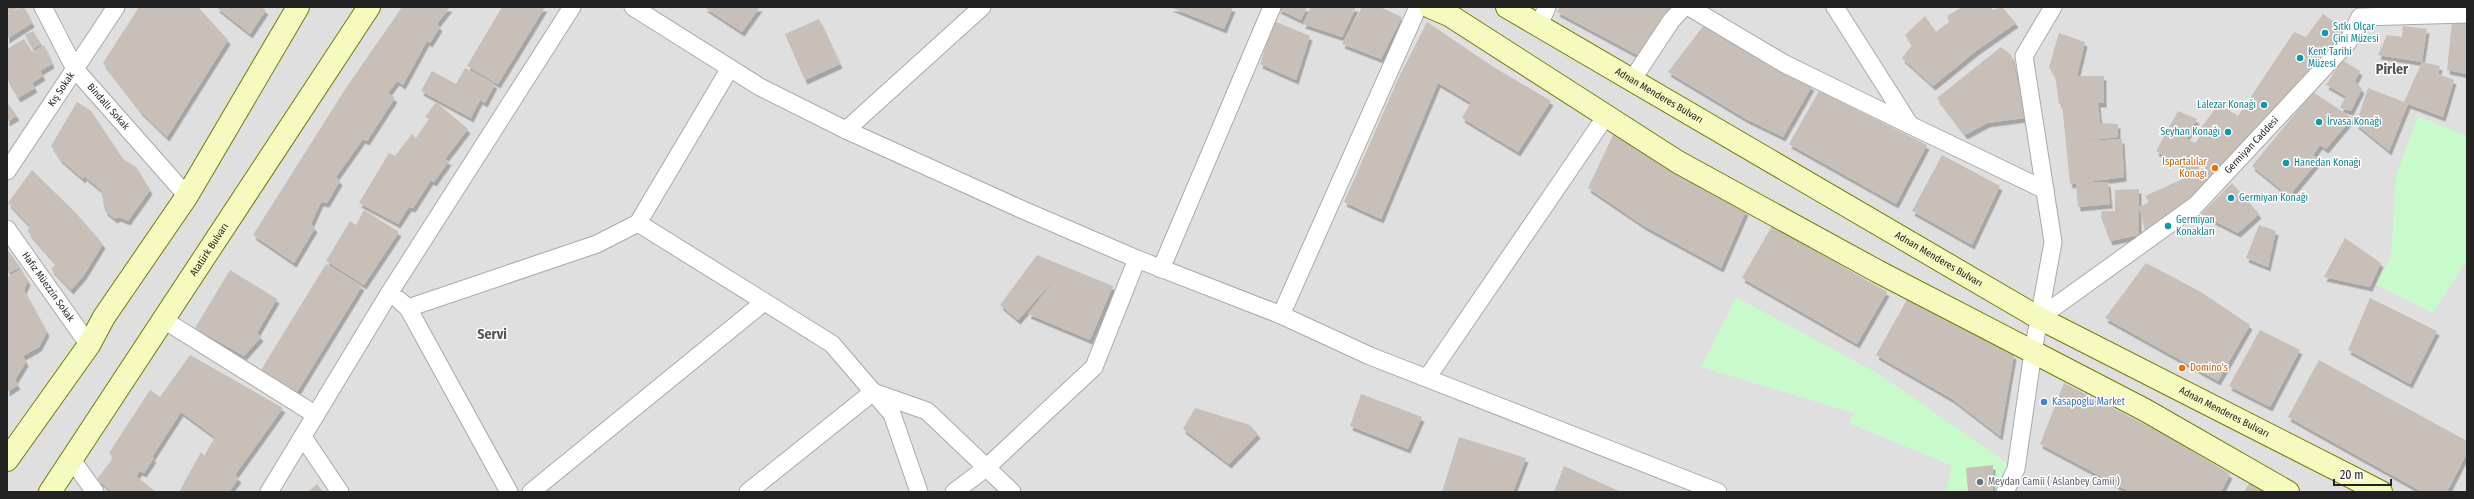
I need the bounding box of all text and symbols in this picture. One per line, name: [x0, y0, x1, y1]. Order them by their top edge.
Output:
place label: Sıtkı Olçar Çini Müzesi: [2333, 21, 2379, 45]
marker: Sıtkı Olçar Çini Müzesi: [2320, 28, 2330, 38]
place label: Kent Tarihi Müzesi: [2308, 46, 2352, 70]
marker: Kent Tarihi Müzesi: [2295, 53, 2305, 63]
district label: Pirler: [2376, 61, 2409, 78]
street label: Adnan Menderes Bulvarı: [1613, 66, 1705, 126]
street label: Kış Sokak: [46, 70, 77, 109]
street label: Bindallı Sokak: [85, 81, 132, 133]
place label: Lalezar Konağı: [2197, 99, 2256, 111]
marker: Lalezar Konağı: [2259, 100, 2269, 110]
street label: Germiyan Caddesi: [2222, 114, 2281, 176]
place label: İrvasa Konağı: [2327, 114, 2381, 128]
marker: İrvasa Konağı: [2314, 117, 2324, 127]
place label: Seyhan Konağı: [2160, 126, 2220, 138]
marker: Seyhan Konağı: [2223, 127, 2233, 137]
place label: Ispartalılar Konağı: [2162, 156, 2208, 180]
place label: Hanedan Konağı: [2294, 157, 2361, 169]
marker: Hanedan Konağı: [2281, 158, 2291, 168]
marker: Ispartalılar Konağı: [2210, 163, 2220, 173]
place label: Germiyan Konağı: [2239, 192, 2308, 204]
marker: Germiyan Konağı: [2226, 193, 2236, 203]
place label: Germiyan Konakları: [2176, 214, 2215, 238]
street label: Atatürk Bulvarı: [188, 221, 231, 278]
marker: Germiyan Konakları: [2163, 221, 2173, 231]
street label: Adnan Menderes Bulvarı: [1893, 229, 1985, 290]
street label: Hafız Müezzin Sokak: [19, 250, 77, 324]
district label: Servi: [477, 326, 507, 343]
place label: Domino's: [2190, 362, 2228, 374]
marker: Domino's: [2177, 363, 2187, 373]
street label: Adnan Menderes Bulvarı: [2177, 384, 2271, 440]
place label: Kasapoglu Market: [2052, 396, 2126, 408]
marker: Kasapoglu Market: [2039, 397, 2049, 407]
scale bar: [2334, 461, 2391, 487]
text: 20 m: [2340, 468, 2364, 482]
place label: Meydan Camii ( Aslanbey Camii ): [1988, 475, 2120, 488]
marker: Meydan Camii ( Aslanbey Camii ): [1975, 477, 1985, 487]

